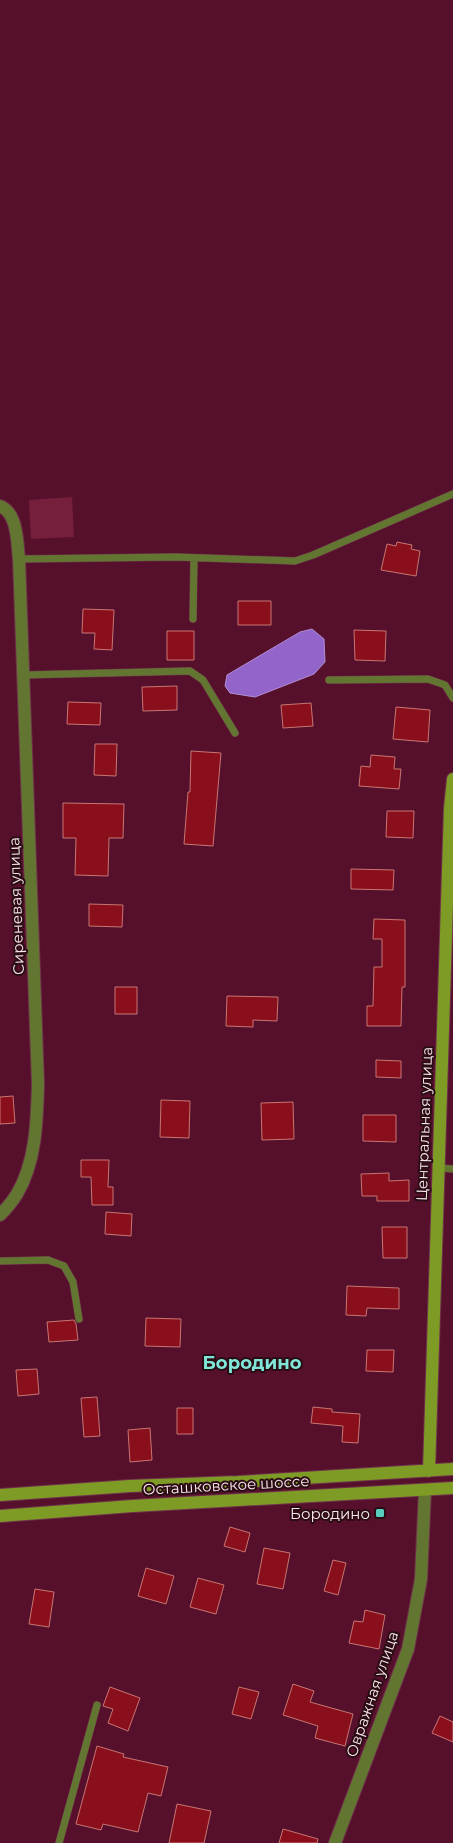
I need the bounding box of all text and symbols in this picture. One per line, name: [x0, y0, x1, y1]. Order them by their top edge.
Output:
street label: Сиреневая улица: [4, 837, 28, 975]
street label: Центральная улица: [412, 1047, 436, 1201]
district label: Бородино: [203, 1352, 302, 1374]
street label: Осташковское шоссе: [142, 1471, 310, 1499]
place label: Бородино: [290, 1504, 370, 1523]
marker: Бородино: [374, 1507, 386, 1519]
street label: Овражная улица: [342, 1629, 402, 1759]

